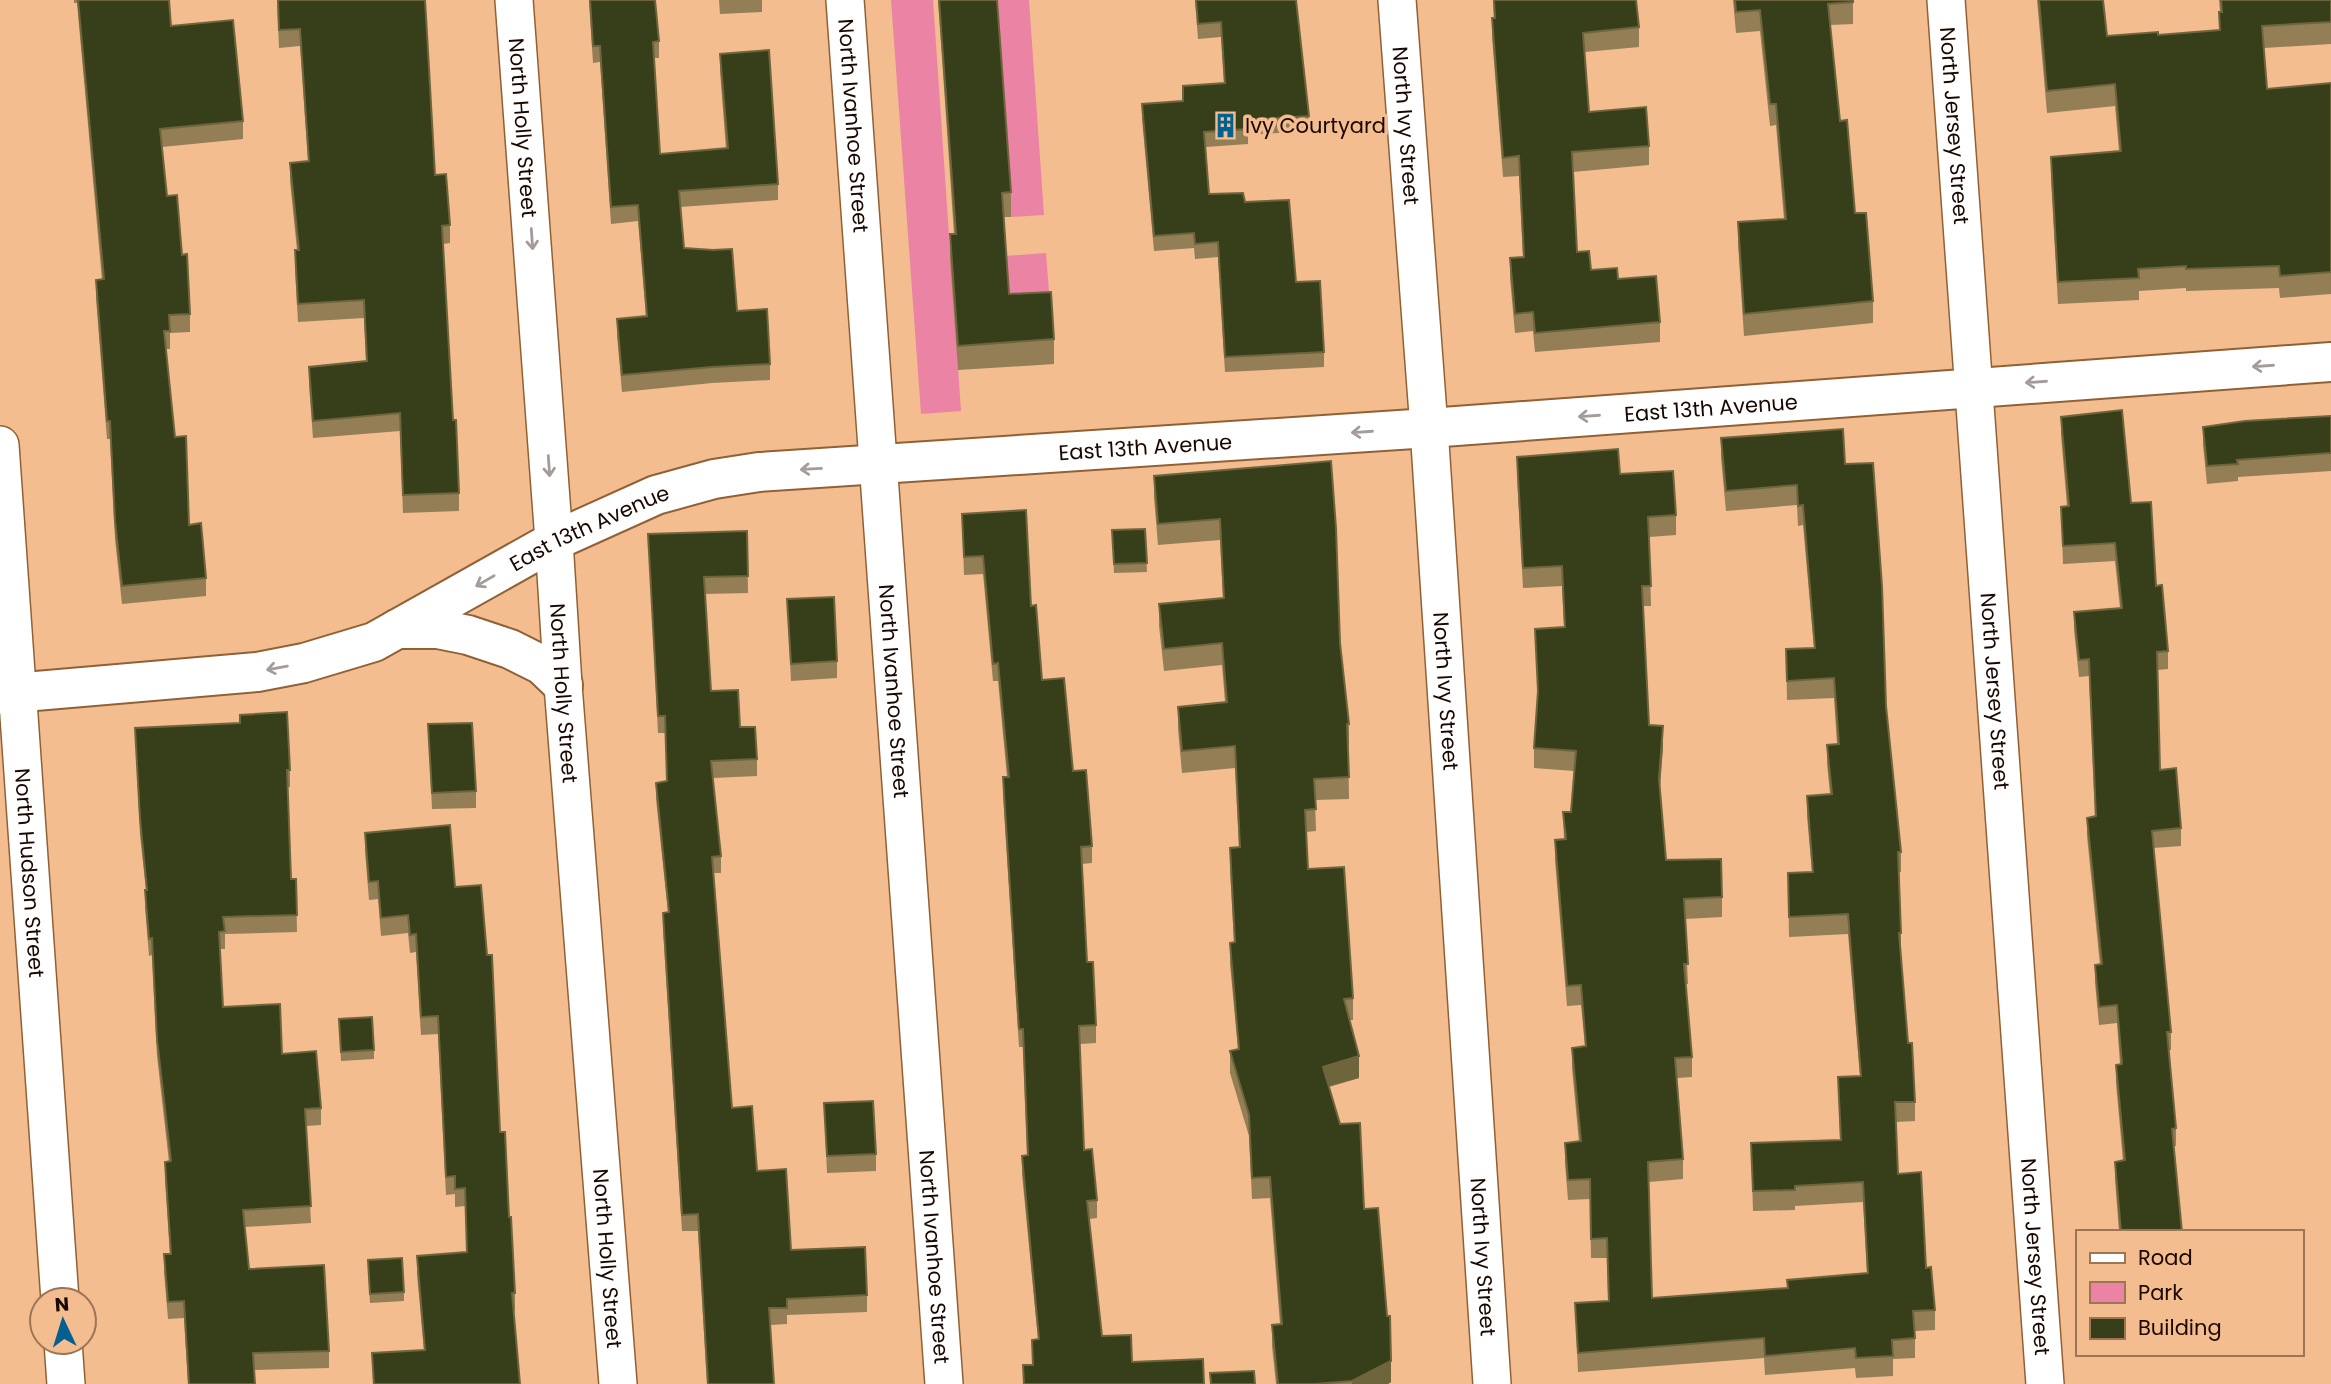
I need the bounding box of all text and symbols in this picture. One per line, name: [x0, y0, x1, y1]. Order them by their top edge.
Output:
street label: North Ivanhoe Street: [832, 18, 876, 234]
street label: North Jersey Street: [1933, 26, 1977, 225]
street label: North Holly Street: [502, 37, 545, 219]
street label: North Ivy Street: [1386, 45, 1427, 206]
building icon: Ivy Courtyard: [1211, 111, 1239, 139]
place label: Ivy Courtyard: [1245, 111, 1386, 140]
one-way arrow: [526, 227, 539, 250]
one-way arrow: [2252, 360, 2275, 373]
one-way arrow: [2025, 376, 2048, 389]
street label: East 13th Avenue: [1623, 387, 1799, 428]
one-way arrow: [1578, 409, 1601, 422]
street label: East 13th Avenue: [1058, 426, 1233, 467]
one-way arrow: [1351, 426, 1374, 439]
one-way arrow: [543, 454, 556, 477]
one-way arrow: [800, 463, 823, 476]
street label: East 13th Avenue: [504, 478, 672, 578]
one-way arrow: [475, 575, 496, 588]
street label: North Ivanhoe Street: [872, 583, 917, 799]
street label: North Jersey Street: [1974, 592, 2017, 791]
street label: North Holly Street: [543, 602, 585, 784]
street label: North Ivy Street: [1427, 611, 1466, 771]
one-way arrow: [266, 662, 288, 676]
street label: North Hudson Street: [8, 767, 52, 979]
street label: North Ivanhoe Street: [913, 1149, 957, 1365]
street label: North Jersey Street: [2014, 1157, 2057, 1356]
street label: North Holly Street: [587, 1168, 630, 1349]
street label: North Ivy Street: [1464, 1177, 1503, 1337]
legend: [2076, 1230, 2303, 1356]
text: Road: [2138, 1243, 2193, 1272]
text: Park: [2138, 1278, 2183, 1307]
north arrow: [28, 1286, 98, 1356]
text: N: [54, 1291, 70, 1319]
text: Building: [2138, 1313, 2222, 1342]

